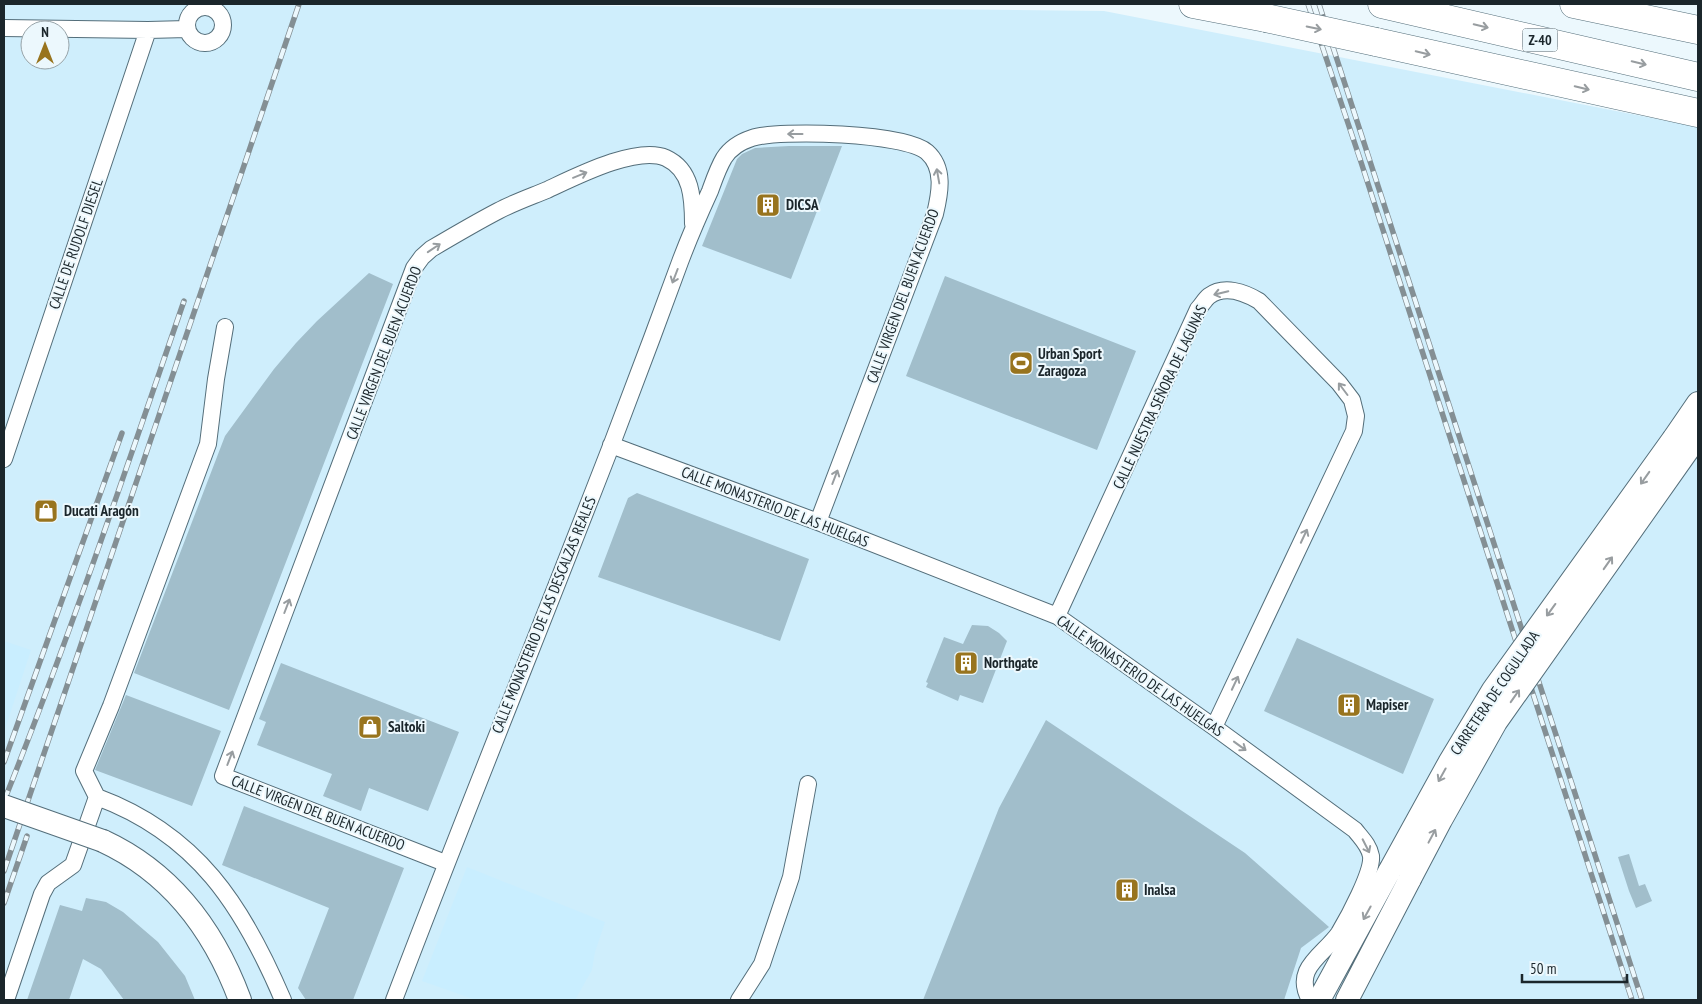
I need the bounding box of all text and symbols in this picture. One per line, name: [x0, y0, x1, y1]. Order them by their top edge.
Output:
north arrow: [20, 20, 70, 70]
one-way arrow: [1472, 22, 1488, 32]
text: N: [41, 23, 49, 41]
one-way arrow: [1305, 24, 1321, 34]
road number: Z-40: [1522, 28, 1558, 52]
one-way arrow: [1415, 48, 1431, 58]
one-way arrow: [1631, 59, 1647, 68]
one-way arrow: [1573, 84, 1589, 93]
one-way arrow: [787, 129, 803, 139]
one-way arrow: [933, 168, 943, 184]
one-way arrow: [572, 170, 587, 180]
street label: CALLE DE RUDOLF DIESEL: [44, 175, 107, 312]
building icon: DICSA: [755, 192, 781, 218]
place label: DICSA: [786, 195, 819, 214]
street label: CALLE VIRGEN DEL BUEN ACUERDO: [862, 206, 943, 386]
one-way arrow: [427, 242, 441, 252]
street label: CALLE VIRGEN DEL BUEN ACUERDO: [342, 263, 425, 442]
one-way arrow: [670, 267, 679, 283]
one-way arrow: [1213, 289, 1229, 298]
street label: CALLE NUESTRA SEÑORA DE LAGUNAS: [1108, 302, 1211, 492]
place label: Urban Sport Zaragoza: [1038, 344, 1103, 380]
sports icon: Urban Sport Zaragoza: [1008, 350, 1034, 376]
one-way arrow: [1338, 382, 1349, 396]
street label: CALLE MONASTERIO DE LAS HUELGAS: [679, 462, 872, 551]
one-way arrow: [831, 470, 840, 485]
one-way arrow: [1640, 471, 1650, 485]
street label: CALLE MONASTERIO DE LAS DESCALZAS REALES: [487, 494, 600, 736]
shop icon: Ducati Aragón: [33, 498, 59, 524]
place label: Ducati Aragón: [64, 501, 139, 520]
one-way arrow: [1300, 529, 1309, 544]
one-way arrow: [1603, 556, 1613, 570]
one-way arrow: [283, 599, 292, 614]
one-way arrow: [1546, 603, 1556, 617]
street label: CALLE MONASTERIO DE LAS HUELGAS: [1053, 611, 1227, 741]
street label: CARRETERA DE COGULLADA: [1446, 626, 1544, 759]
building icon: Northgate: [953, 650, 979, 676]
place label: Northgate: [984, 653, 1038, 672]
one-way arrow: [1230, 676, 1240, 691]
one-way arrow: [1510, 689, 1520, 703]
building icon: Mapiser: [1336, 692, 1362, 718]
place label: Mapiser: [1366, 695, 1409, 714]
shop icon: Saltoki: [357, 714, 383, 740]
place label: Saltoki: [388, 717, 425, 736]
one-way arrow: [1233, 741, 1247, 751]
one-way arrow: [226, 751, 235, 766]
one-way arrow: [1437, 767, 1447, 782]
street label: CALLE VIRGEN DEL BUEN ACUERDO: [229, 771, 408, 854]
one-way arrow: [1427, 828, 1437, 843]
one-way arrow: [1362, 838, 1371, 853]
building icon: Inalsa: [1114, 877, 1140, 903]
place label: Inalsa: [1144, 880, 1176, 899]
one-way arrow: [1362, 906, 1372, 921]
scale bar: [1522, 952, 1627, 984]
text: 50 m: [1530, 959, 1556, 978]

